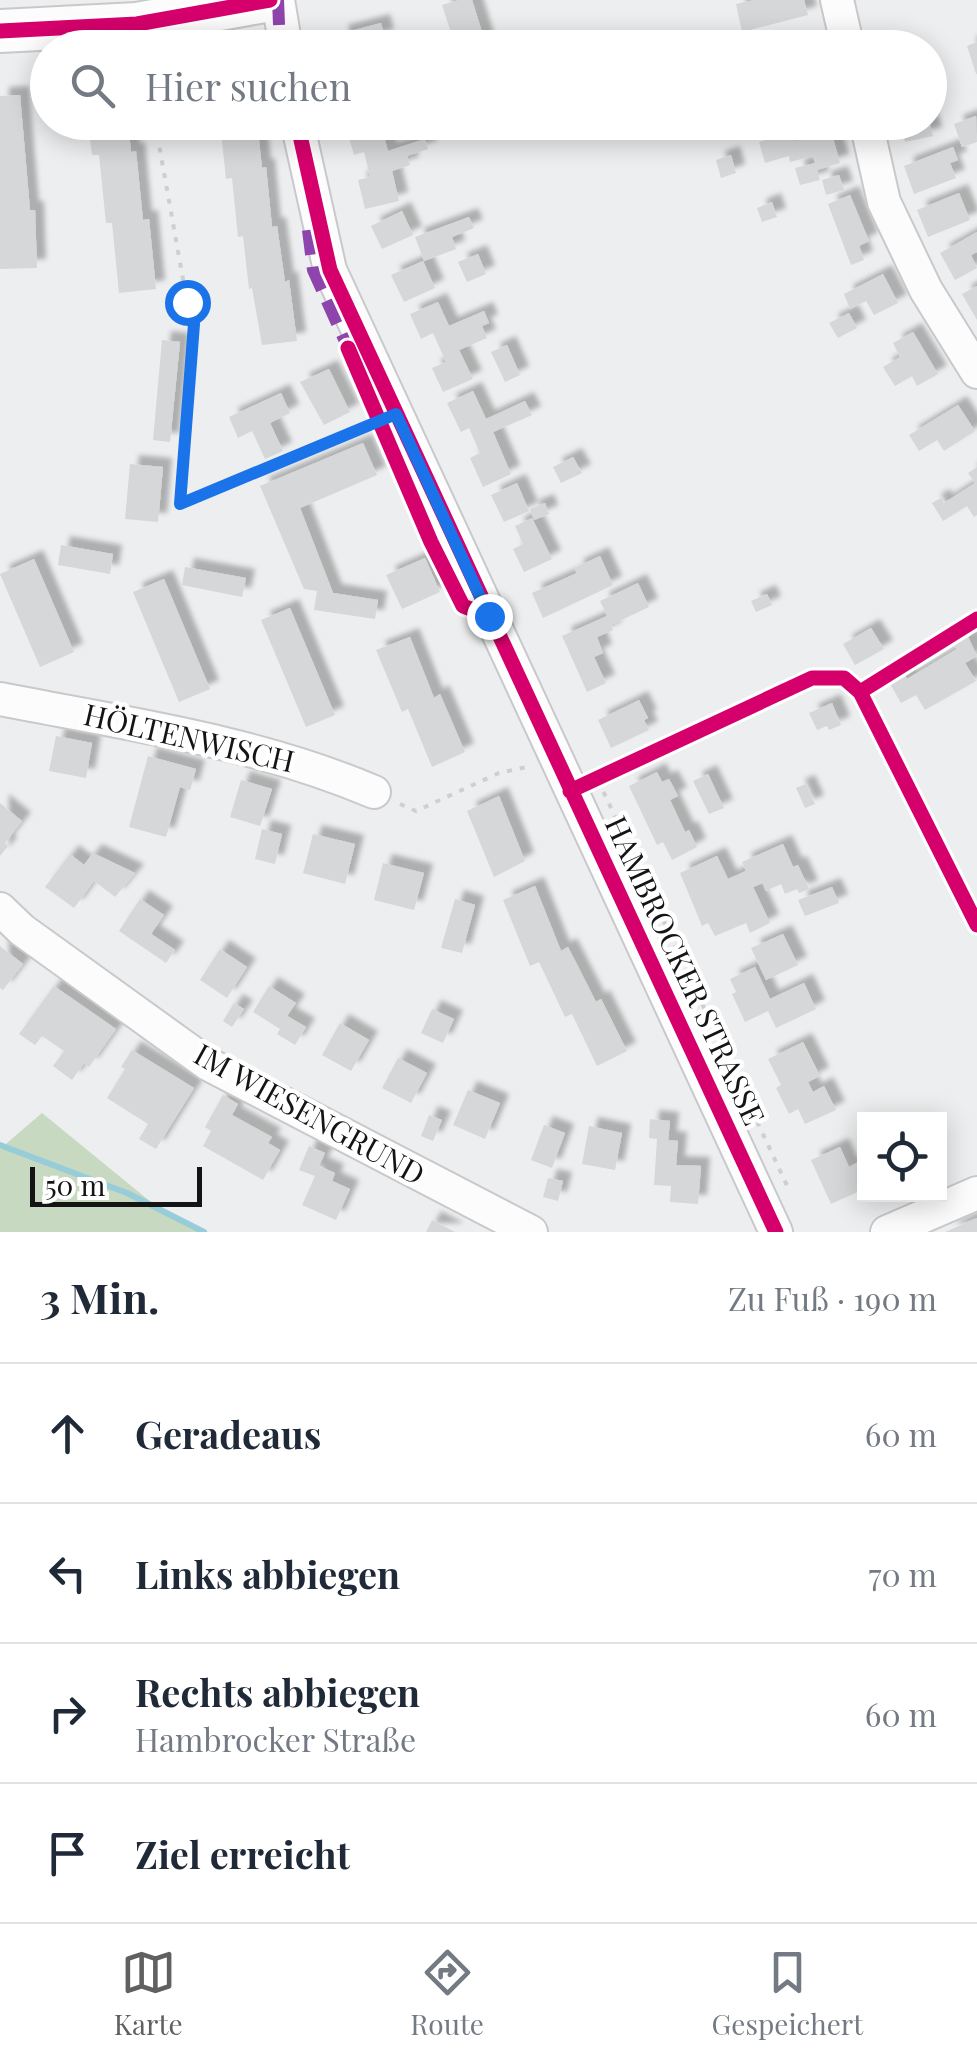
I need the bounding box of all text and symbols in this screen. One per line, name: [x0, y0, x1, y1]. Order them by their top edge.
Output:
search box: [30, 30, 947, 140]
icon: search: [65, 58, 120, 113]
text: Hier suchen: [145, 60, 352, 111]
route start: [165, 280, 211, 326]
route end: [467, 594, 513, 640]
street label: HÖLTENWISCH: [80, 693, 299, 781]
street label: HAMBROCKER STRASSE: [597, 809, 775, 1131]
street label: IM WIESENGRUND: [188, 1033, 432, 1193]
map controls: [857, 1112, 947, 1202]
button: locate: [857, 1112, 947, 1202]
scale bar: [30, 1162, 202, 1206]
text: 50 m: [45, 1166, 105, 1203]
text: 3 Min.: [40, 1269, 159, 1325]
text: Zu Fuß · 190 m: [728, 1276, 937, 1319]
icon: ahead: [40, 1406, 95, 1461]
text: Geradeaus: [135, 1408, 321, 1459]
text: 60 m: [865, 1412, 937, 1455]
icon: left: [40, 1546, 95, 1601]
text: Links abbiegen: [135, 1548, 400, 1599]
text: 70 m: [868, 1552, 937, 1595]
text: Rechts abbiegen: [135, 1666, 420, 1717]
icon: right: [40, 1686, 95, 1741]
text: 60 m: [865, 1692, 937, 1735]
text: Hambrocker Straße: [135, 1717, 416, 1760]
icon: arrive: [40, 1826, 95, 1881]
text: Ziel erreicht: [135, 1828, 350, 1879]
tab: Karte: [114, 1945, 183, 2042]
tab: Route: [410, 1945, 484, 2042]
tab: Gespeichert: [712, 1945, 863, 2042]

